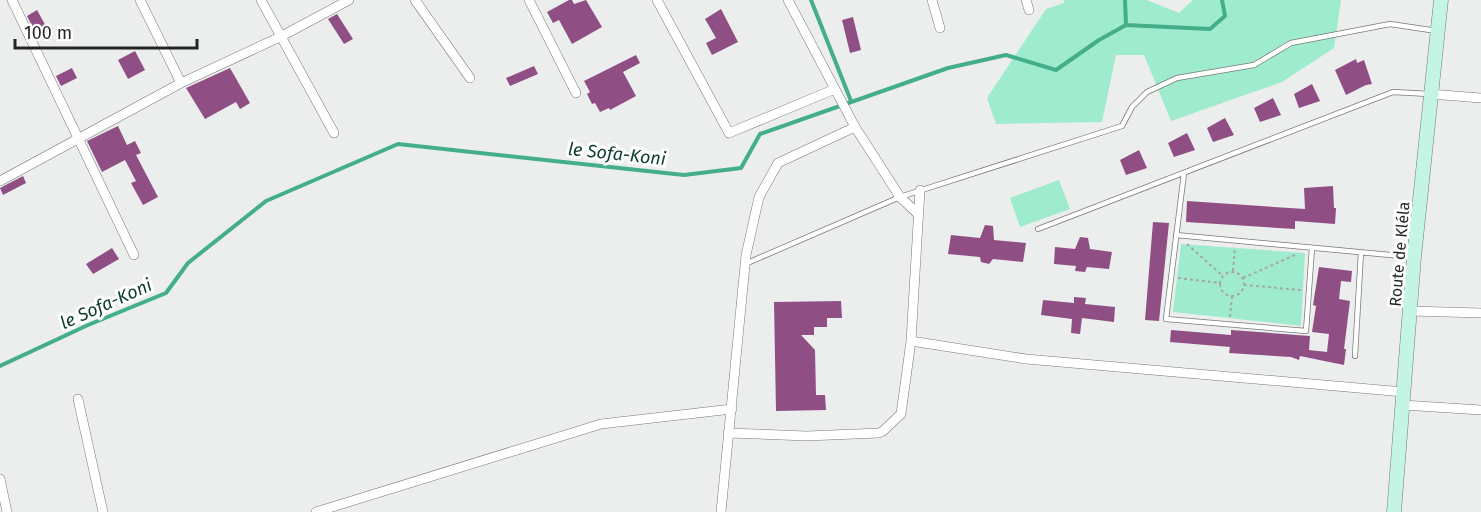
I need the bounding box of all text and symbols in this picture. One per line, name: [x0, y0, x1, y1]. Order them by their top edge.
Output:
scale bar: [15, 12, 196, 50]
text: 100 m: [24, 22, 72, 44]
water label: le Sofa-Koni: [567, 138, 667, 170]
street label: Route de Kléla: [1385, 201, 1414, 307]
water label: le Sofa-Koni: [57, 274, 155, 334]

